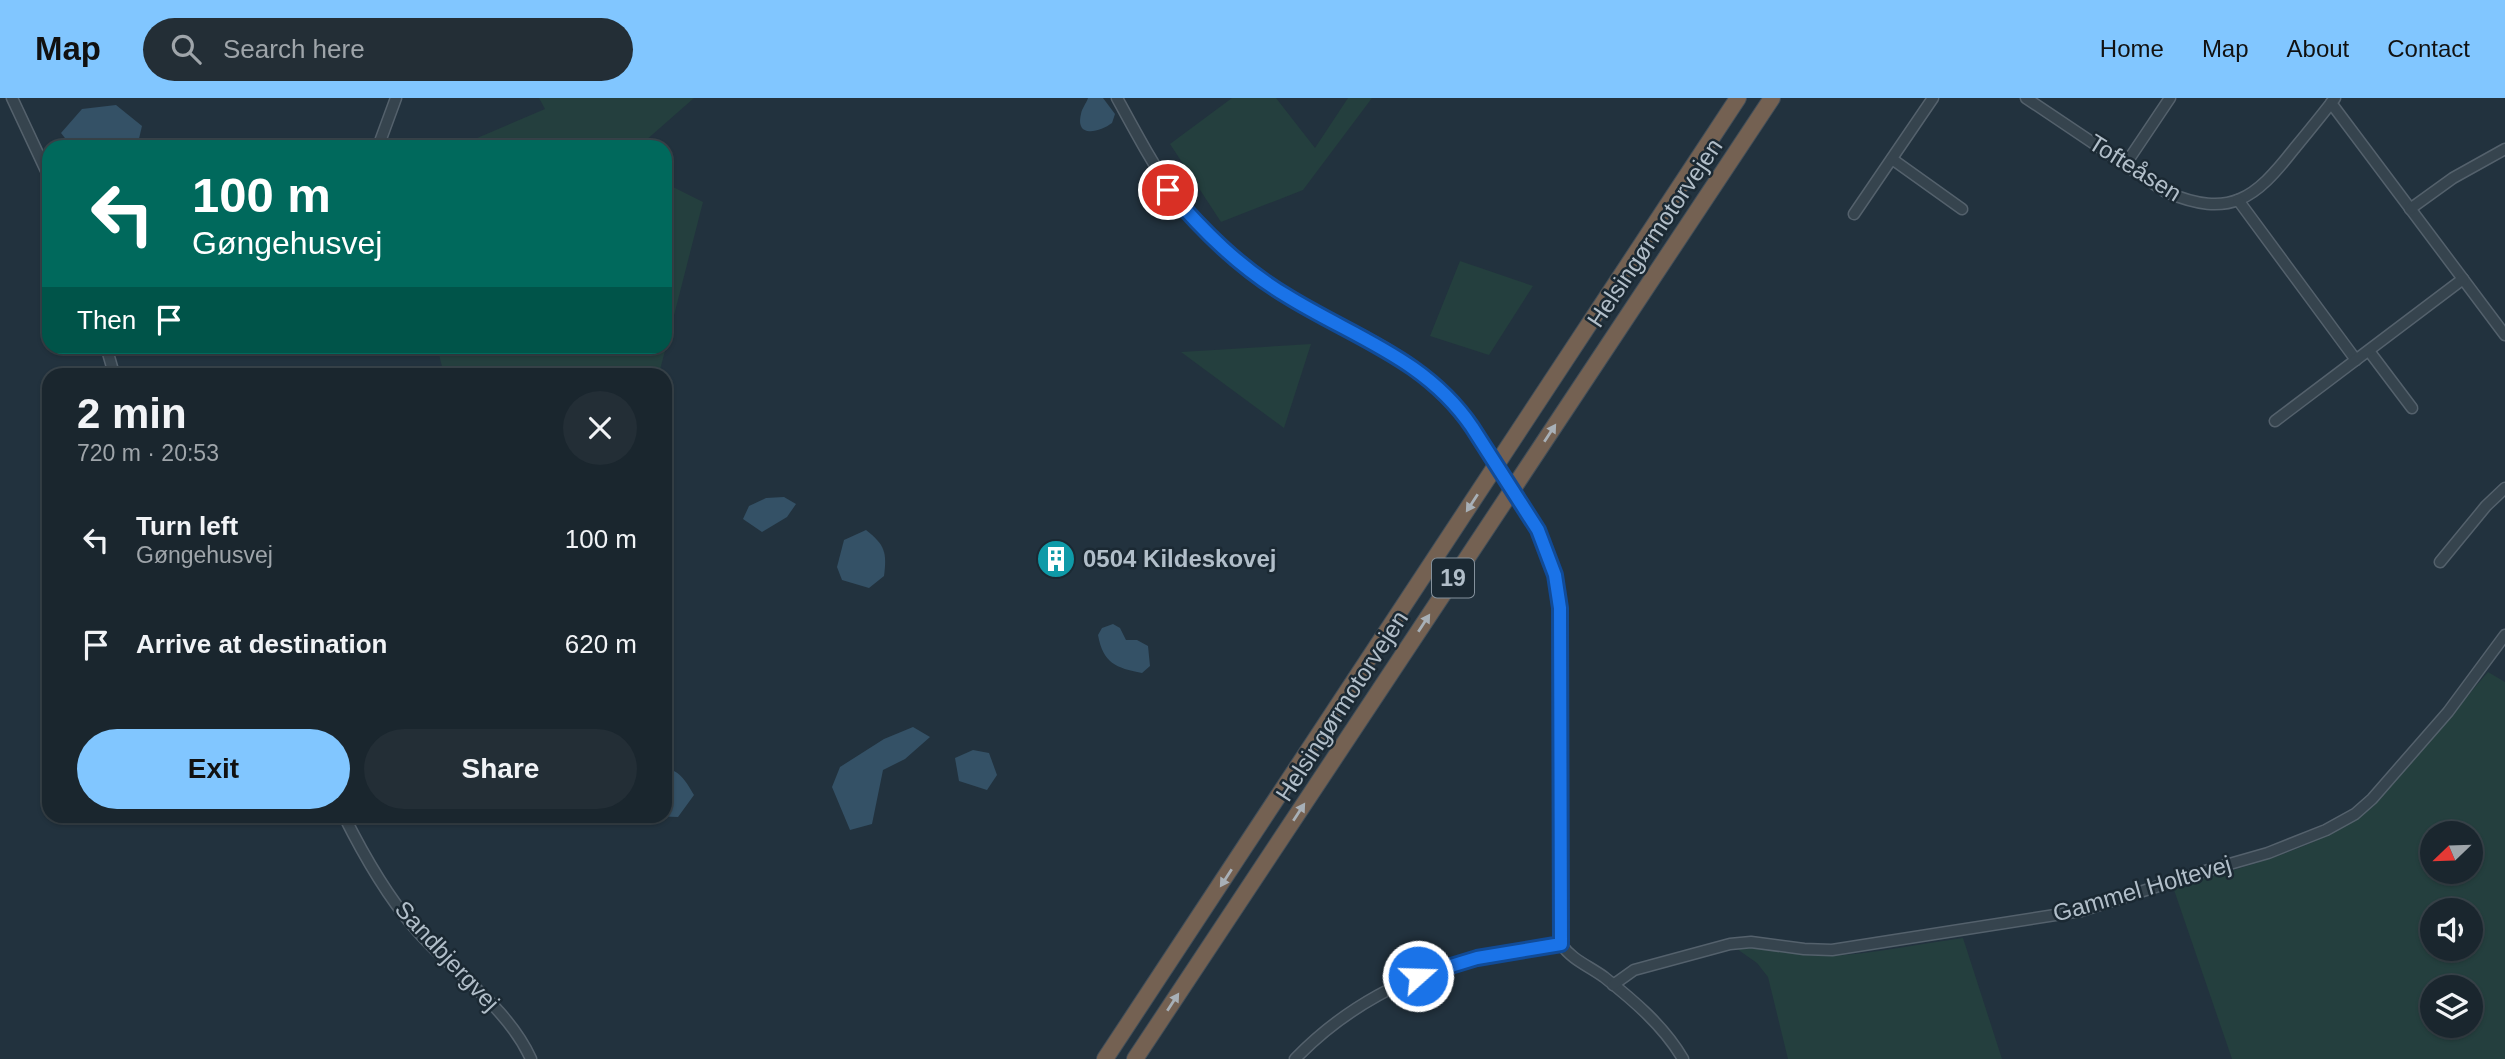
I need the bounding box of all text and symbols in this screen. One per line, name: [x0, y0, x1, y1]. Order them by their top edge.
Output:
search box: [143, 18, 633, 81]
text: Map: [35, 30, 101, 67]
icon: search: [167, 30, 205, 68]
text: Search here: [223, 34, 365, 64]
text: Home: [2100, 35, 2164, 62]
text: Map: [2202, 35, 2249, 62]
text: About: [2287, 35, 2349, 62]
text: Contact: [2387, 35, 2470, 62]
street label: Tofteåsen: [2084, 129, 2187, 207]
street label: Helsingørmotorvejen: [1581, 133, 1728, 332]
pin: [1138, 160, 1198, 220]
icon: left: [77, 168, 168, 259]
text: 100 m: [192, 168, 331, 222]
icon: arrive: [1149, 171, 1187, 209]
text: Gøngehusvej: [192, 225, 382, 261]
icon: arrive: [150, 301, 188, 339]
text: Then: [77, 305, 136, 335]
text: 2 min: [77, 390, 187, 437]
button: close: [563, 391, 637, 465]
one-way arrow: [1543, 423, 1556, 443]
text: 720 m · 20:53: [77, 440, 219, 466]
one-way arrow: [1466, 493, 1479, 513]
text: Turn left: [136, 511, 238, 541]
icon: left: [77, 521, 115, 559]
text: 100 m: [565, 524, 637, 554]
building icon: 0504 Kildeskovej: [1035, 538, 1077, 580]
text: Gøngehusvej: [136, 542, 273, 568]
place label: 0504 Kildeskovej: [1083, 545, 1276, 572]
road number: 19: [1432, 558, 1474, 598]
street label: Helsingørmotorvejen: [1270, 606, 1413, 806]
one-way arrow: [1417, 613, 1430, 632]
icon: arrive: [77, 626, 115, 664]
text: Arrive at destination: [136, 629, 387, 659]
text: 620 m: [565, 629, 637, 659]
button: Exit: [77, 729, 350, 809]
button: Share: [364, 729, 637, 809]
one-way arrow: [1292, 803, 1305, 822]
north arrow: [2420, 821, 2483, 884]
map controls: [2420, 821, 2483, 1038]
street label: Gammel Holtevej: [2050, 850, 2234, 927]
one-way arrow: [1220, 868, 1233, 887]
street label: Sandbjergvej: [390, 895, 505, 1016]
button: sound: [2420, 898, 2483, 961]
position arrow: [1381, 939, 1455, 1013]
button: layers: [2420, 975, 2483, 1038]
one-way arrow: [1166, 993, 1180, 1011]

